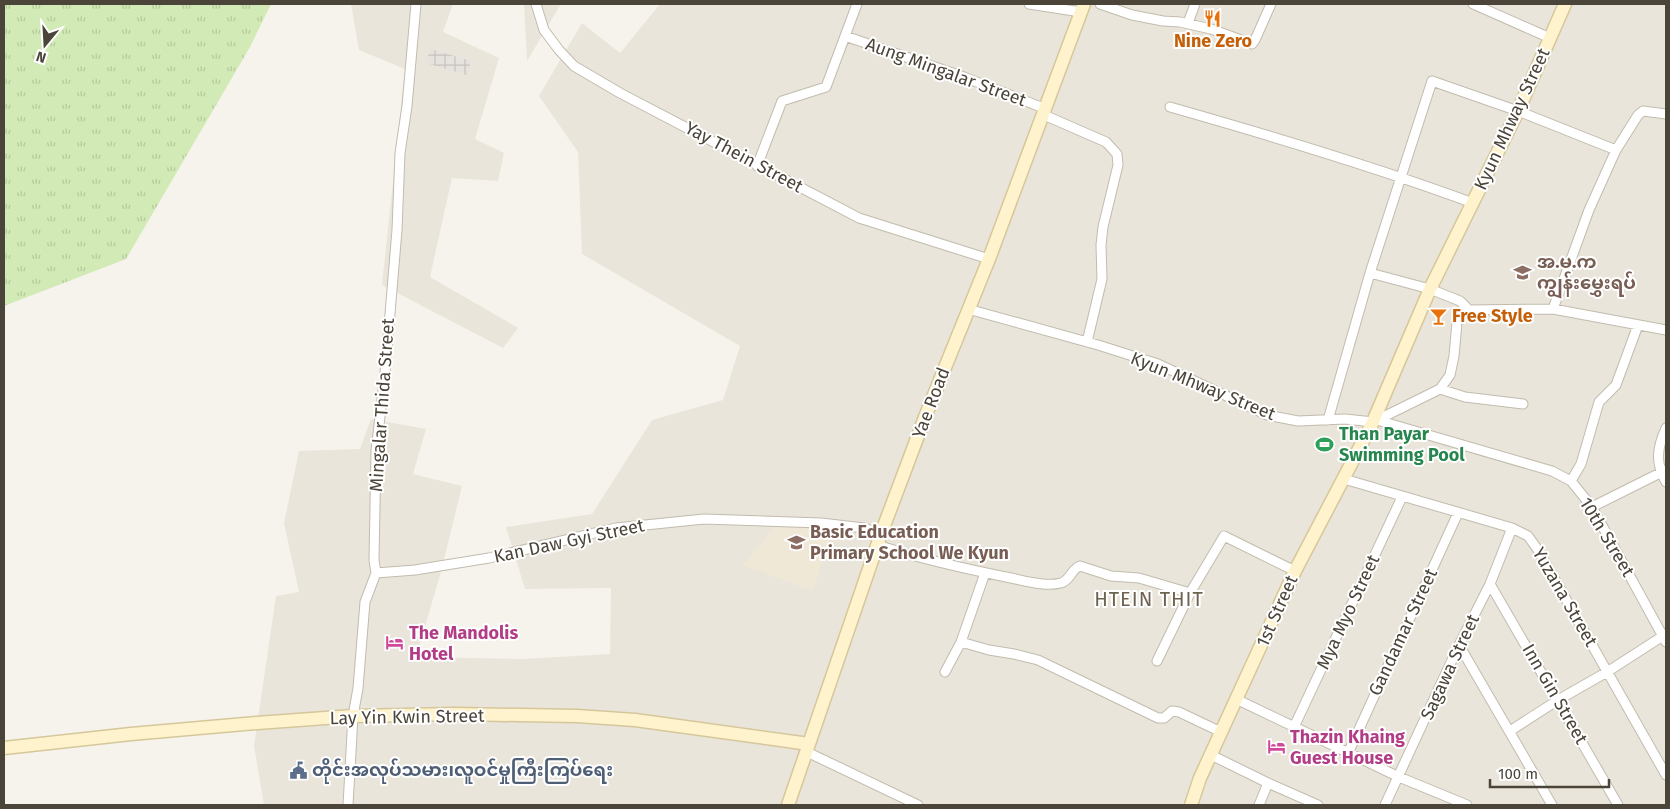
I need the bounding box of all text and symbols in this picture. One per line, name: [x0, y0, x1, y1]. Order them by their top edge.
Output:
restaurant icon: Nine Zero: [1203, 8, 1223, 28]
north arrow: [20, 20, 70, 70]
place label: Nine Zero: [1174, 30, 1252, 52]
street label: Aung Mingalar Street: [863, 33, 1030, 111]
street label: Kyun Mhway Street: [1469, 44, 1555, 194]
text: N: [34, 47, 48, 66]
street label: Yay Thein Street: [681, 117, 807, 198]
place label: အ.မ.က ကျွန်းမွှေးရပ်: [1537, 251, 1636, 299]
school or university icon: အ.မ.က ကျွန်းမွှေးရပ်: [1513, 262, 1533, 282]
place label: Free Style: [1452, 305, 1533, 327]
bar icon: Free Style: [1428, 306, 1448, 326]
street label: Mingalar Thida Street: [365, 317, 399, 493]
street label: Kyun Mhway Street: [1127, 347, 1279, 425]
street label: Yae Road: [907, 364, 955, 442]
place label: Than Payar Swimming Pool: [1339, 423, 1465, 466]
sports icon: Than Payar Swimming Pool: [1315, 434, 1335, 454]
street label: 10th Street: [1575, 493, 1639, 581]
street label: Kan Daw Gyi Street: [492, 514, 647, 568]
place label: Basic Education Primary School We Kyun: [810, 521, 1009, 564]
school or university icon: Basic Education Primary School We Kyun: [786, 532, 806, 552]
street label: Yuzana Street: [1528, 544, 1602, 651]
street label: Mya Myo Street: [1312, 551, 1384, 673]
street label: Gandamar Street: [1364, 564, 1442, 699]
street label: 1st Street: [1251, 571, 1303, 650]
district label: HTEIN THIT: [1094, 587, 1204, 611]
street label: Sagawa Street: [1416, 610, 1484, 723]
place label: The Mandolis Hotel: [409, 622, 518, 665]
hotel icon: The Mandolis Hotel: [385, 633, 405, 653]
street label: Inn Gin Street: [1518, 640, 1593, 748]
street label: Lay Yin Kwin Street: [329, 705, 485, 729]
place label: Thazin Khaing Guest House: [1290, 726, 1405, 769]
hotel icon: Thazin Khaing Guest House: [1266, 737, 1286, 757]
scale bar: [1490, 756, 1609, 788]
place label: တိုင်းအလုပ်သမား၊လူဝင်မှုကြီးကြပ်ရေး: [312, 758, 613, 784]
public building icon: တိုင်းအလုပ်သမား၊လူဝင်မှုကြီးကြပ်ရေး: [288, 760, 308, 780]
text: 100 m: [1498, 765, 1538, 783]

